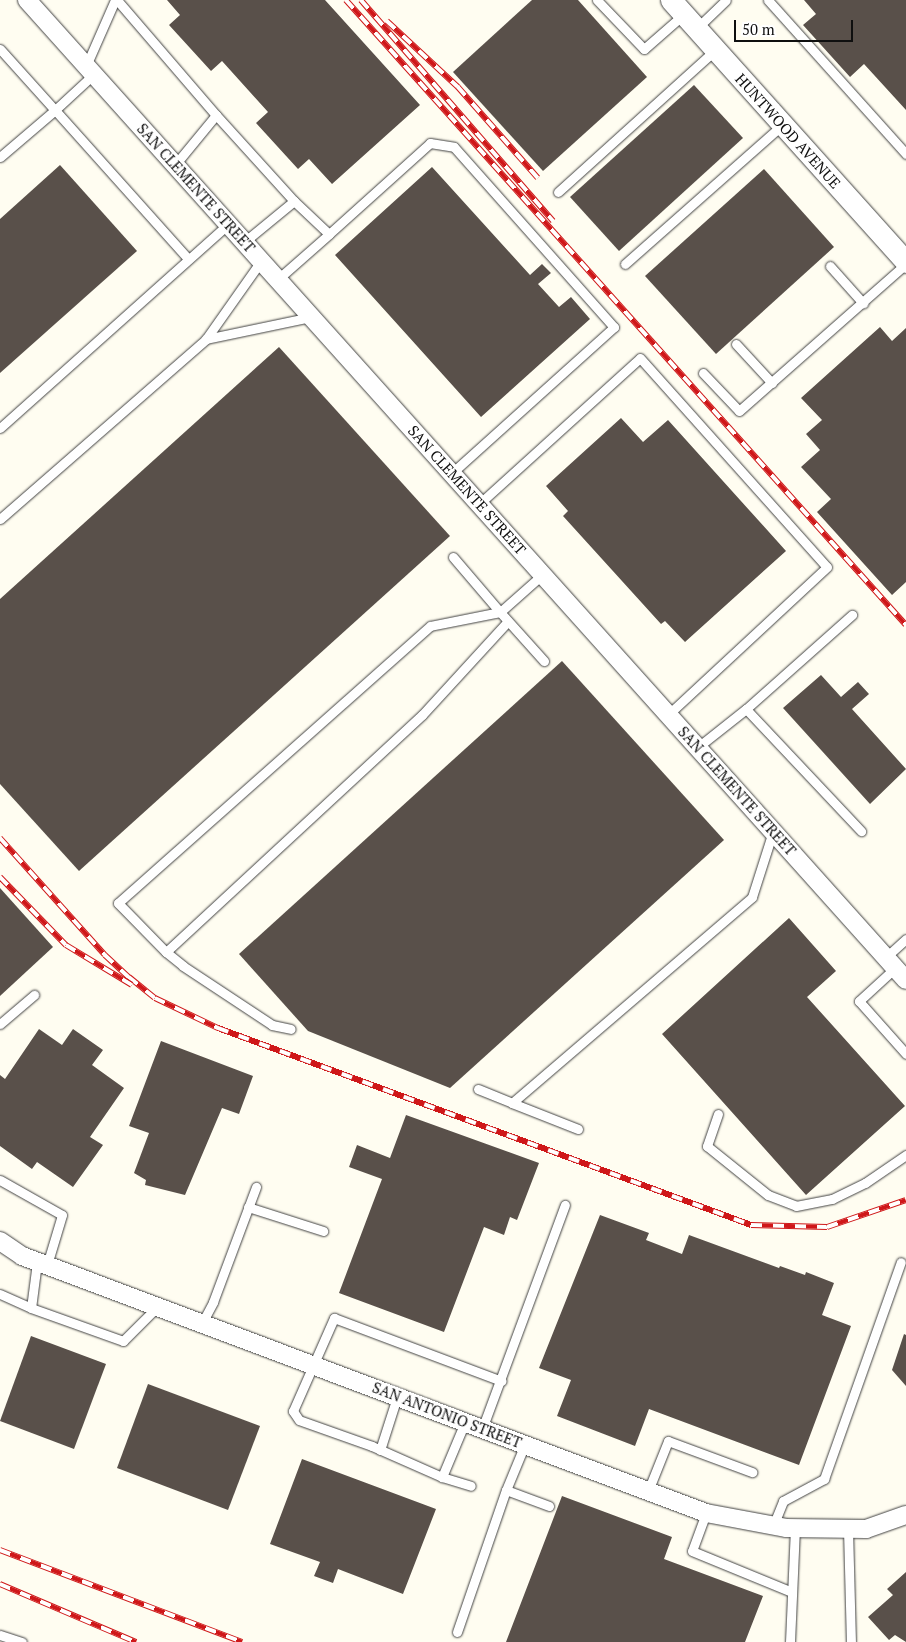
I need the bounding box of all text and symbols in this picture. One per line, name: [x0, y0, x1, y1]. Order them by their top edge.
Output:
scale bar: [736, 10, 855, 42]
text: 50 m: [742, 19, 775, 39]
street label: HUNTWOOD AVENUE: [732, 70, 844, 192]
street label: SAN CLEMENTE STREET: [133, 120, 259, 256]
street label: SAN CLEMENTE STREET: [404, 422, 530, 558]
street label: SAN CLEMENTE STREET: [674, 723, 800, 859]
street label: SAN ANTONIO STREET: [370, 1378, 524, 1452]

